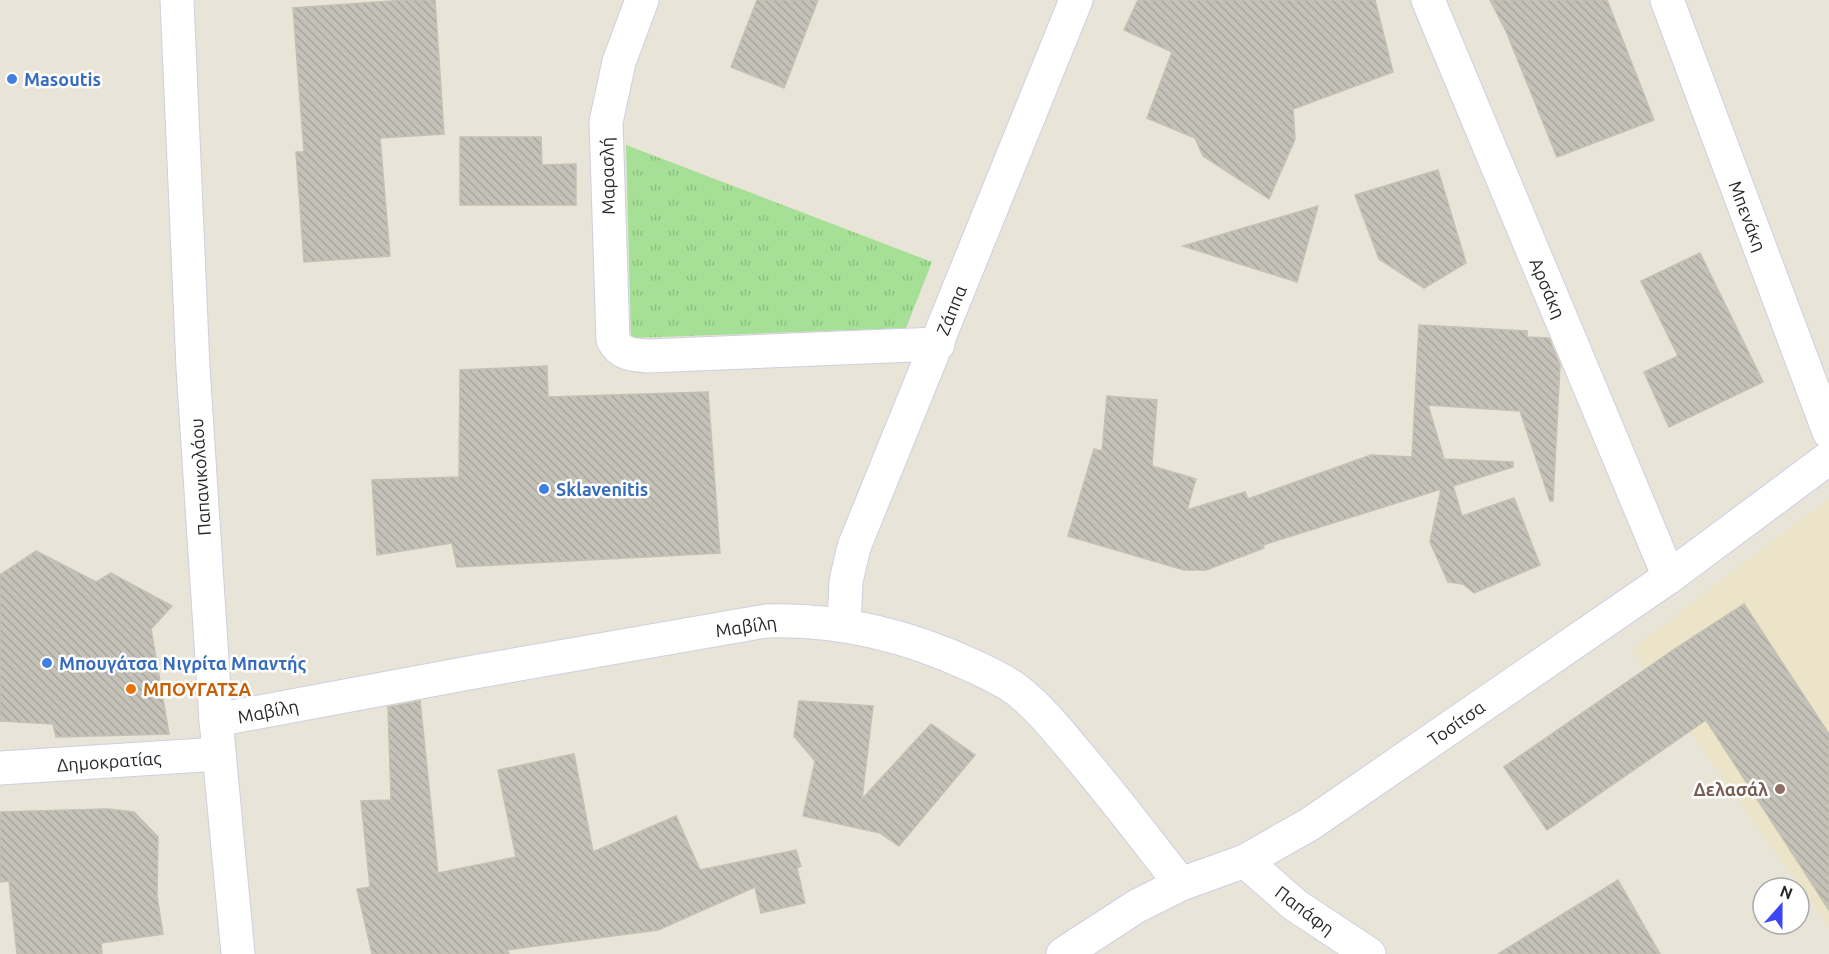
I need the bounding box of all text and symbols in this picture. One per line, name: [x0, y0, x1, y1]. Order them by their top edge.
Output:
place label: Masoutis: [24, 69, 101, 89]
marker: Masoutis: [5, 72, 19, 86]
street label: Μαρασλή: [596, 137, 618, 215]
street label: Μπενάκη: [1725, 178, 1771, 254]
street label: Αρσάκη: [1526, 255, 1570, 321]
street label: Ζάππα: [932, 282, 970, 338]
street label: Παπανικολάου: [186, 418, 214, 536]
place label: Sklavenitis: [556, 479, 648, 499]
marker: Sklavenitis: [537, 482, 551, 496]
street label: Μαβίλη: [714, 612, 778, 640]
place label: Μπουγάτσα Νιγρίτα Μπαντής: [59, 653, 306, 674]
marker: Μπουγάτσα Νιγρίτα Μπαντής: [40, 656, 54, 670]
place label: ΜΠΟΥΓΑΤΣΑ: [143, 679, 251, 699]
marker: ΜΠΟΥΓΑΤΣΑ: [124, 682, 138, 696]
street label: Μαβίλη: [236, 695, 300, 727]
street label: Τοσίτσα: [1424, 696, 1488, 750]
street label: Δημοκρατίας: [56, 747, 162, 776]
place label: Δελασάλ: [1693, 779, 1768, 799]
marker: Δελασάλ: [1773, 782, 1787, 796]
north arrow: [1751, 876, 1811, 936]
street label: Παπάφη: [1272, 881, 1338, 939]
text: N: [1778, 881, 1795, 903]

